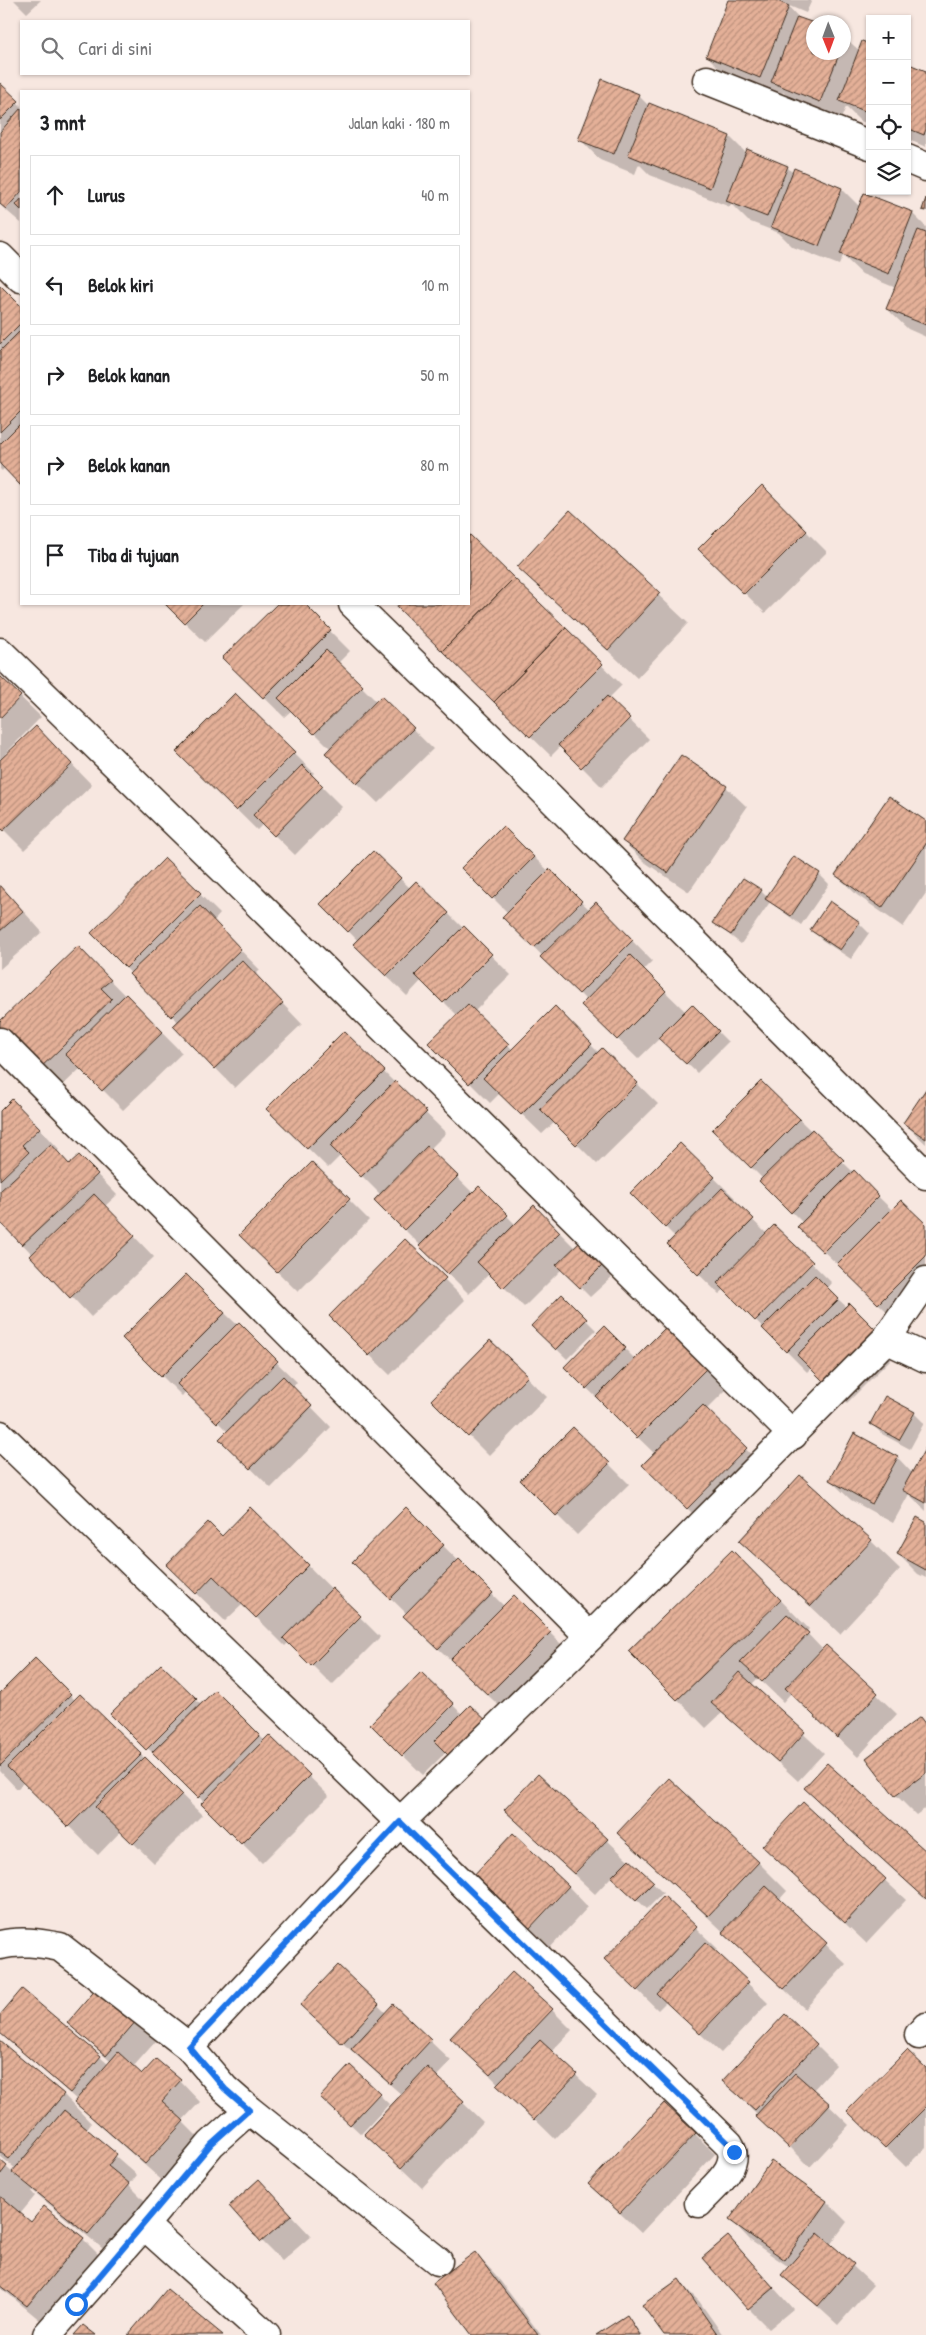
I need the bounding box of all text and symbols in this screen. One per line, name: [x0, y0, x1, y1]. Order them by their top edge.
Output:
north arrow: [806, 15, 851, 60]
map controls: [866, 15, 911, 195]
button: +: [866, 15, 911, 60]
search box: [20, 20, 470, 75]
icon: search: [38, 34, 66, 62]
text: Cari di sini: [78, 35, 152, 61]
button: −: [866, 60, 911, 105]
button: locate: [866, 105, 911, 150]
text: 3 mnt: [40, 108, 85, 137]
text: Jalan kaki · 180 m: [348, 112, 450, 134]
button: layers: [866, 150, 911, 195]
icon: ahead: [41, 181, 69, 209]
text: Lurus: [88, 182, 125, 208]
text: 40 m: [421, 184, 449, 206]
icon: left: [41, 271, 69, 299]
text: Belok kiri: [88, 272, 154, 298]
text: 10 m: [421, 274, 449, 296]
icon: right: [41, 361, 69, 389]
text: Belok kanan: [88, 362, 170, 388]
text: 50 m: [421, 364, 449, 386]
icon: right: [41, 451, 69, 479]
text: Belok kanan: [88, 452, 170, 478]
text: 80 m: [420, 454, 449, 476]
icon: arrive: [41, 541, 69, 569]
text: Tiba di tujuan: [88, 542, 179, 568]
route end: [723, 2141, 746, 2164]
route start: [65, 2293, 88, 2316]

